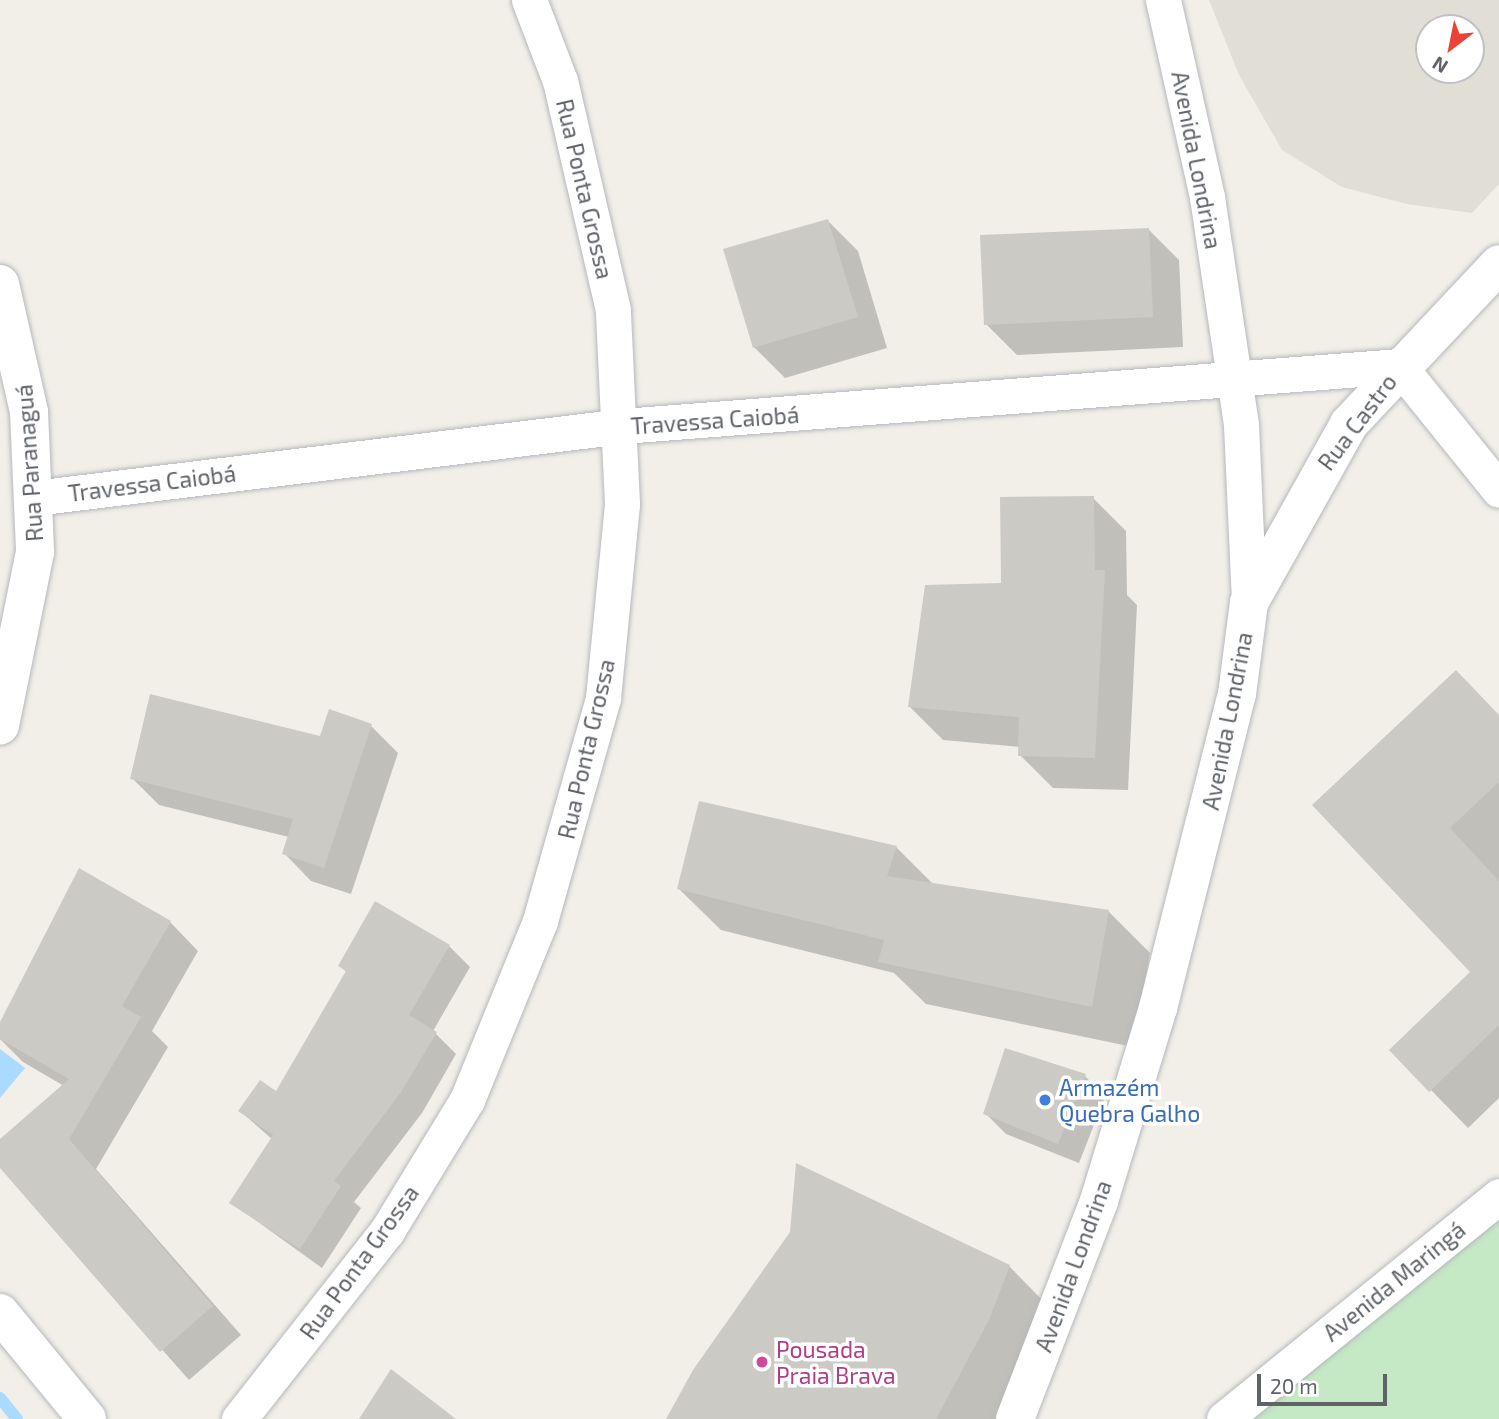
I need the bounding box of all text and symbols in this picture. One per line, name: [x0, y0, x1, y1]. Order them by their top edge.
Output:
north arrow: [1415, 14, 1485, 84]
text: N: [1428, 52, 1452, 79]
street label: Avenida Londrina: [1166, 69, 1228, 251]
street label: Rua Ponta Grossa: [551, 96, 619, 282]
street label: Rua Castro: [1312, 368, 1402, 476]
street label: Rua Paranaguá: [10, 383, 48, 543]
street label: Travessa Caiobá: [630, 400, 800, 440]
street label: Travessa Caiobá: [67, 459, 237, 507]
street label: Avenida Londrina: [1196, 630, 1258, 812]
street label: Rua Ponta Grossa: [552, 656, 620, 842]
place label: Armazém Quebra Galho: [1059, 1073, 1200, 1127]
marker: Armazém Quebra Galho: [1037, 1092, 1053, 1108]
street label: Avenida Londrina: [1029, 1176, 1117, 1356]
street label: Rua Ponta Grossa: [294, 1180, 424, 1344]
street label: Avenida Maringá: [1317, 1215, 1471, 1347]
place label: Pousada Praia Brava: [776, 1335, 896, 1389]
marker: Pousada Praia Brava: [754, 1354, 770, 1370]
scale bar: [1261, 1360, 1390, 1404]
text: 20 m: [1270, 1373, 1318, 1398]

